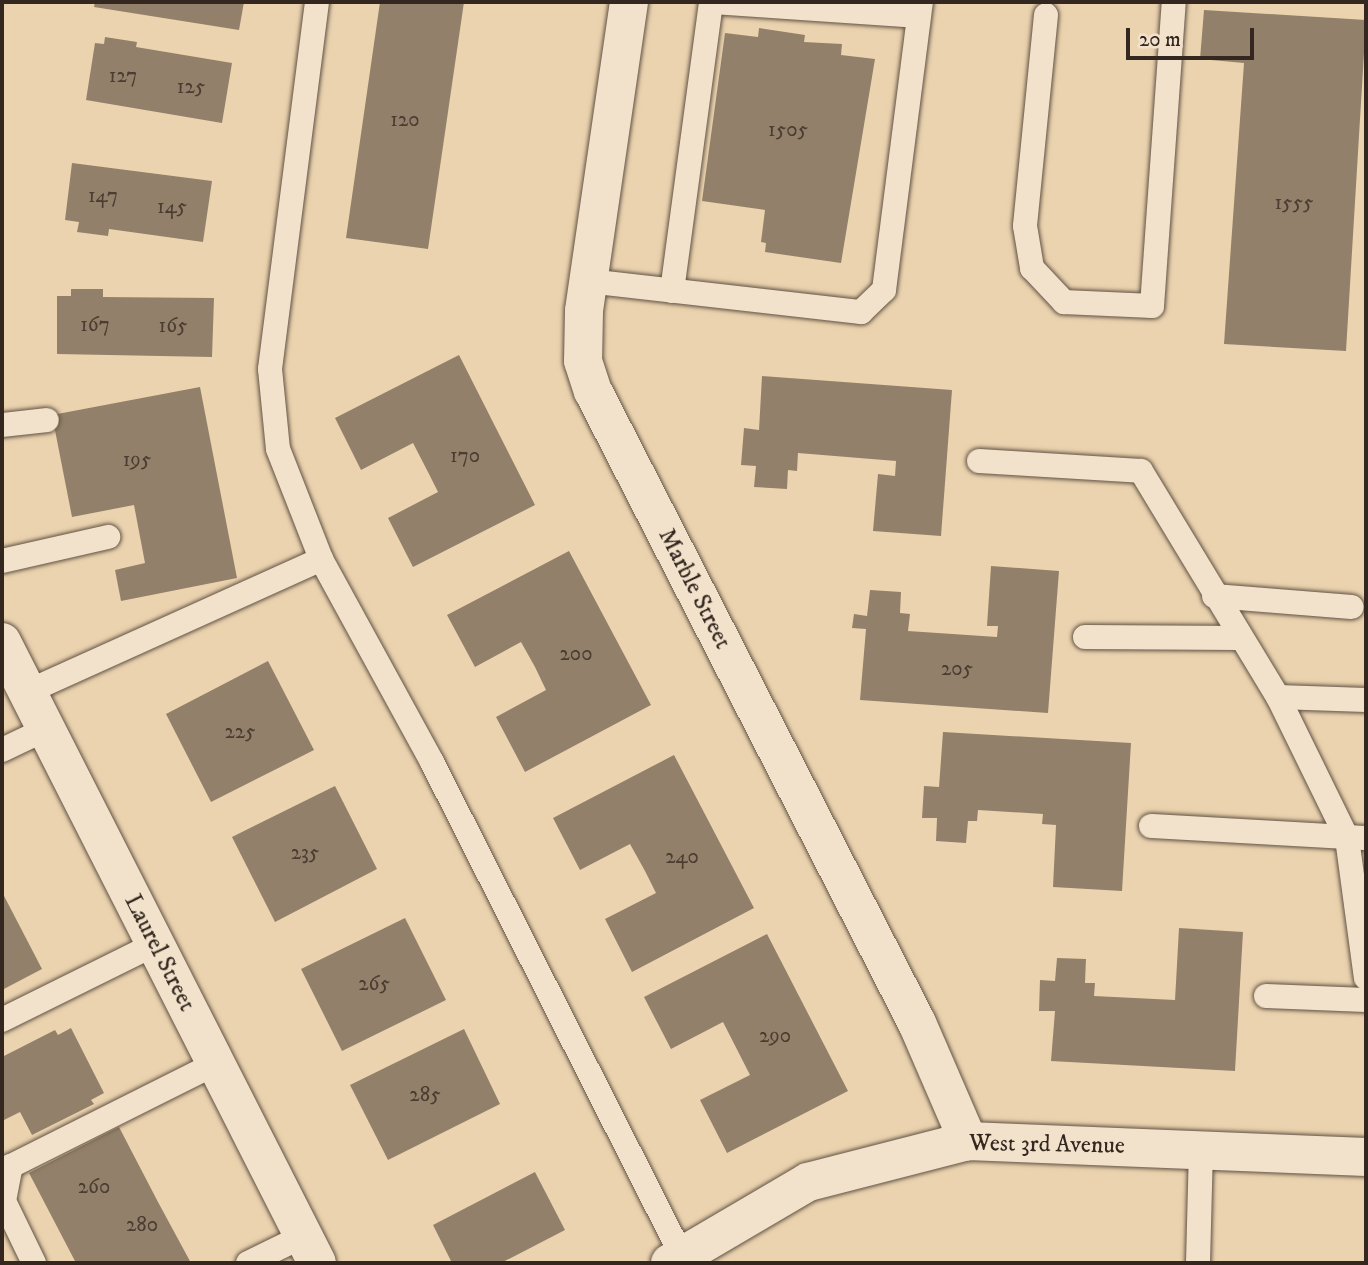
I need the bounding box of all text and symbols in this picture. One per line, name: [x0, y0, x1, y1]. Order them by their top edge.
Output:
scale bar: [1130, 14, 1258, 58]
text: 20 m: [1139, 27, 1181, 53]
house number: 127: [109, 63, 137, 89]
house number: 125: [177, 74, 205, 100]
house number: 120: [390, 107, 420, 133]
house number: 1505: [768, 117, 808, 143]
house number: 147: [88, 183, 118, 209]
house number: 1555: [1275, 190, 1313, 216]
house number: 145: [157, 194, 187, 220]
house number: 167: [80, 312, 110, 338]
house number: 165: [159, 313, 187, 339]
house number: 170: [450, 443, 480, 469]
house number: 195: [123, 447, 151, 473]
street label: Marble Street: [651, 524, 737, 654]
house number: 200: [560, 641, 592, 667]
house number: 205: [941, 656, 973, 682]
house number: 225: [225, 719, 255, 745]
house number: 235: [291, 840, 319, 866]
house number: 240: [665, 844, 699, 870]
street label: Laurel Street: [117, 890, 201, 1016]
house number: 265: [358, 971, 390, 997]
house number: 290: [759, 1023, 791, 1049]
house number: 285: [409, 1082, 441, 1108]
street label: West 3rd Avenue: [969, 1129, 1125, 1161]
house number: 260: [78, 1174, 110, 1200]
house number: 280: [126, 1212, 158, 1238]

